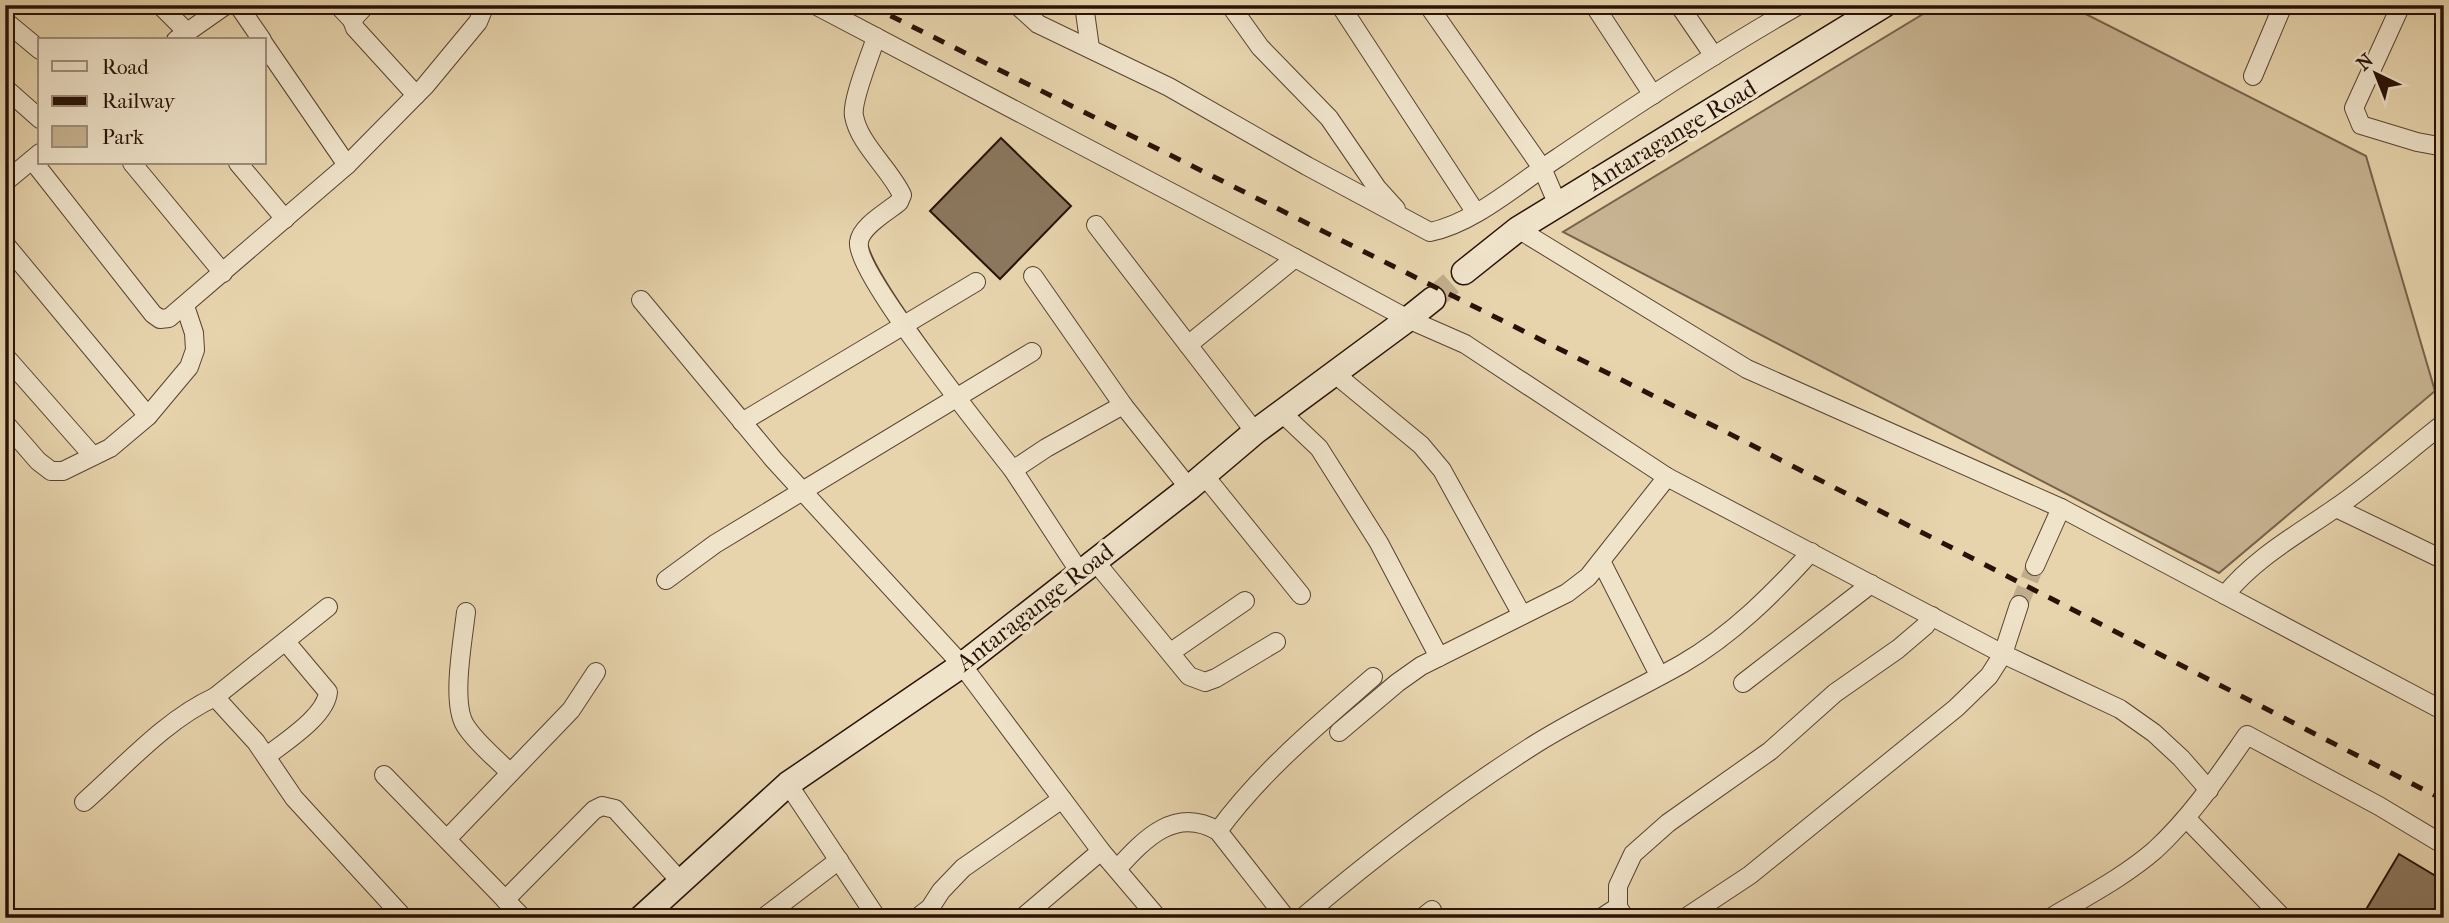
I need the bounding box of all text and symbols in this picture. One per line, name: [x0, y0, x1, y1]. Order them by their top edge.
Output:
legend: [38, 38, 266, 164]
north arrow: [2340, 38, 2410, 108]
text: N: [2352, 49, 2378, 75]
text: Road: [102, 55, 149, 79]
street label: Antaragange Road: [1582, 73, 1762, 197]
text: Railway: [102, 89, 176, 113]
text: Park: [102, 125, 144, 149]
street label: Antaragange Road: [950, 536, 1120, 678]

